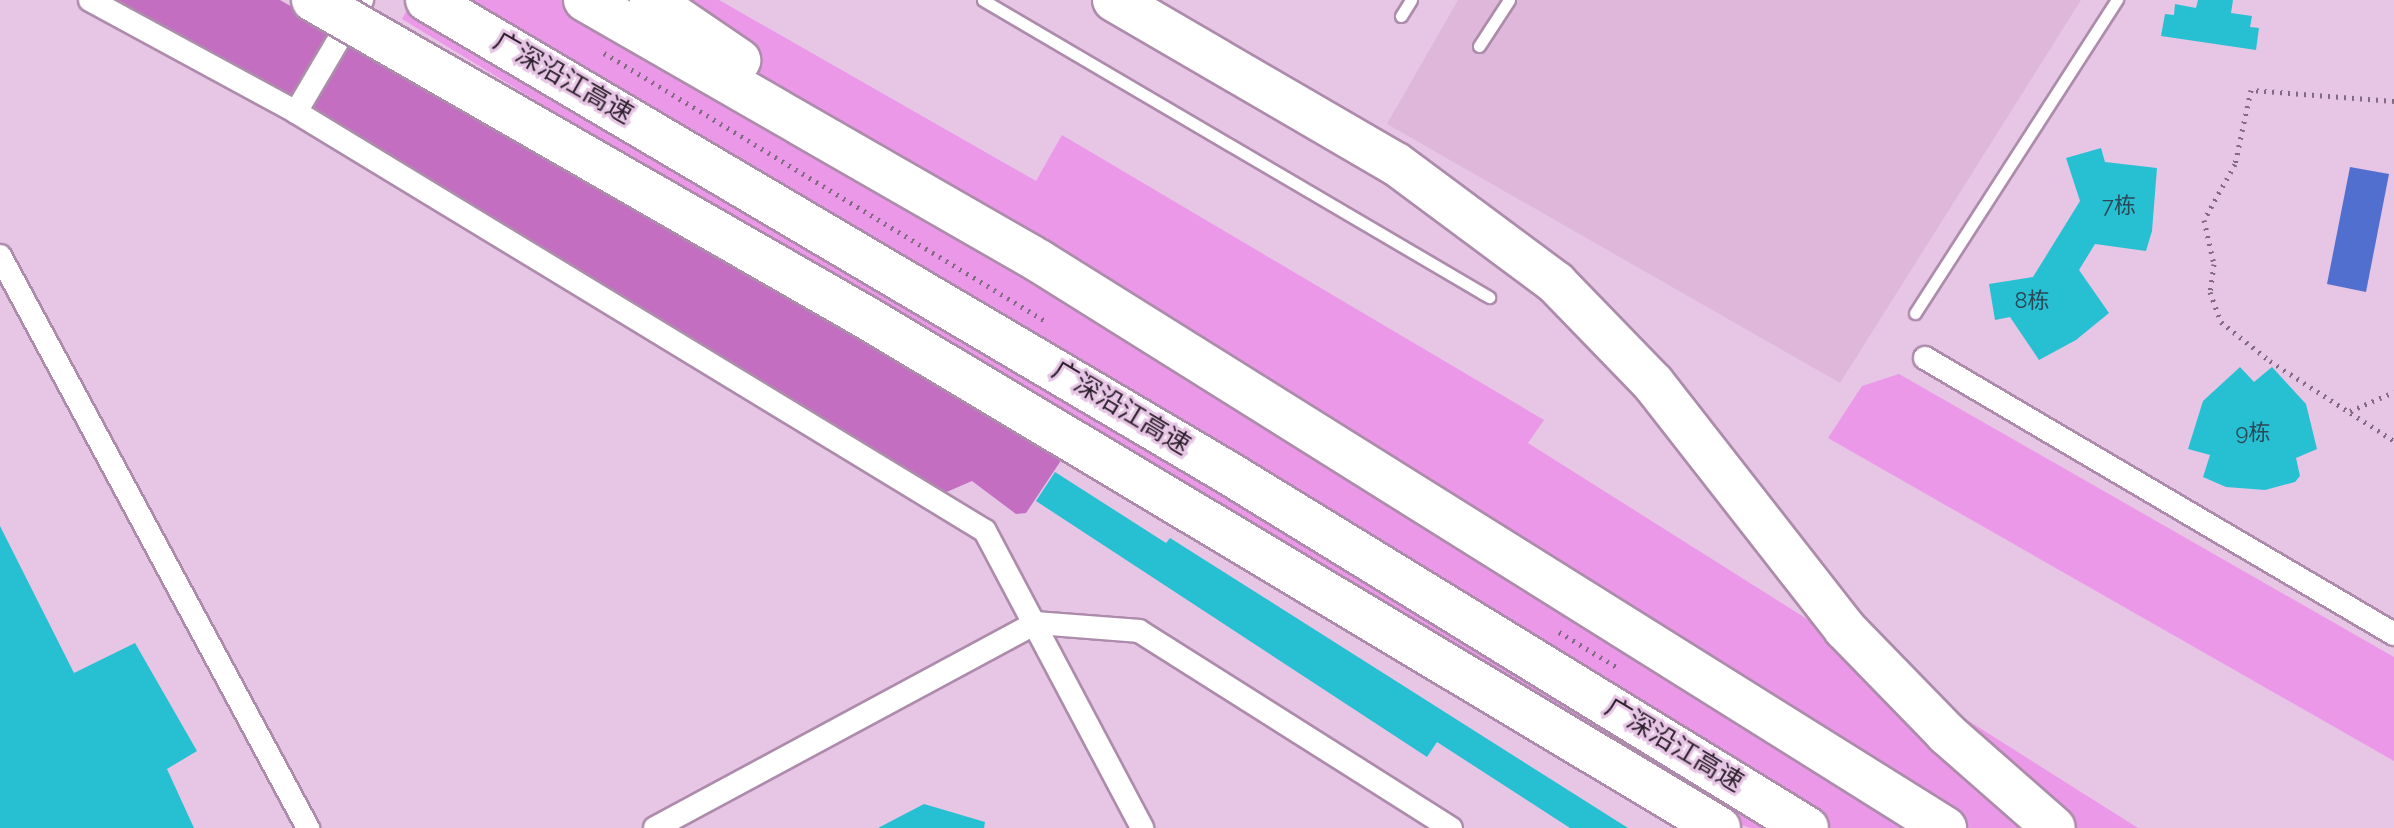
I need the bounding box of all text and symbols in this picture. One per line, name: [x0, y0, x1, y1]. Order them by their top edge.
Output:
street label: 广深沿江高速: [488, 25, 638, 131]
house number: 7栋: [2102, 193, 2136, 219]
house number: 8栋: [2014, 288, 2050, 314]
street label: 广深沿江高速: [1046, 354, 1196, 462]
house number: 9栋: [2236, 420, 2270, 446]
street label: 广深沿江高速: [1599, 691, 1749, 799]

